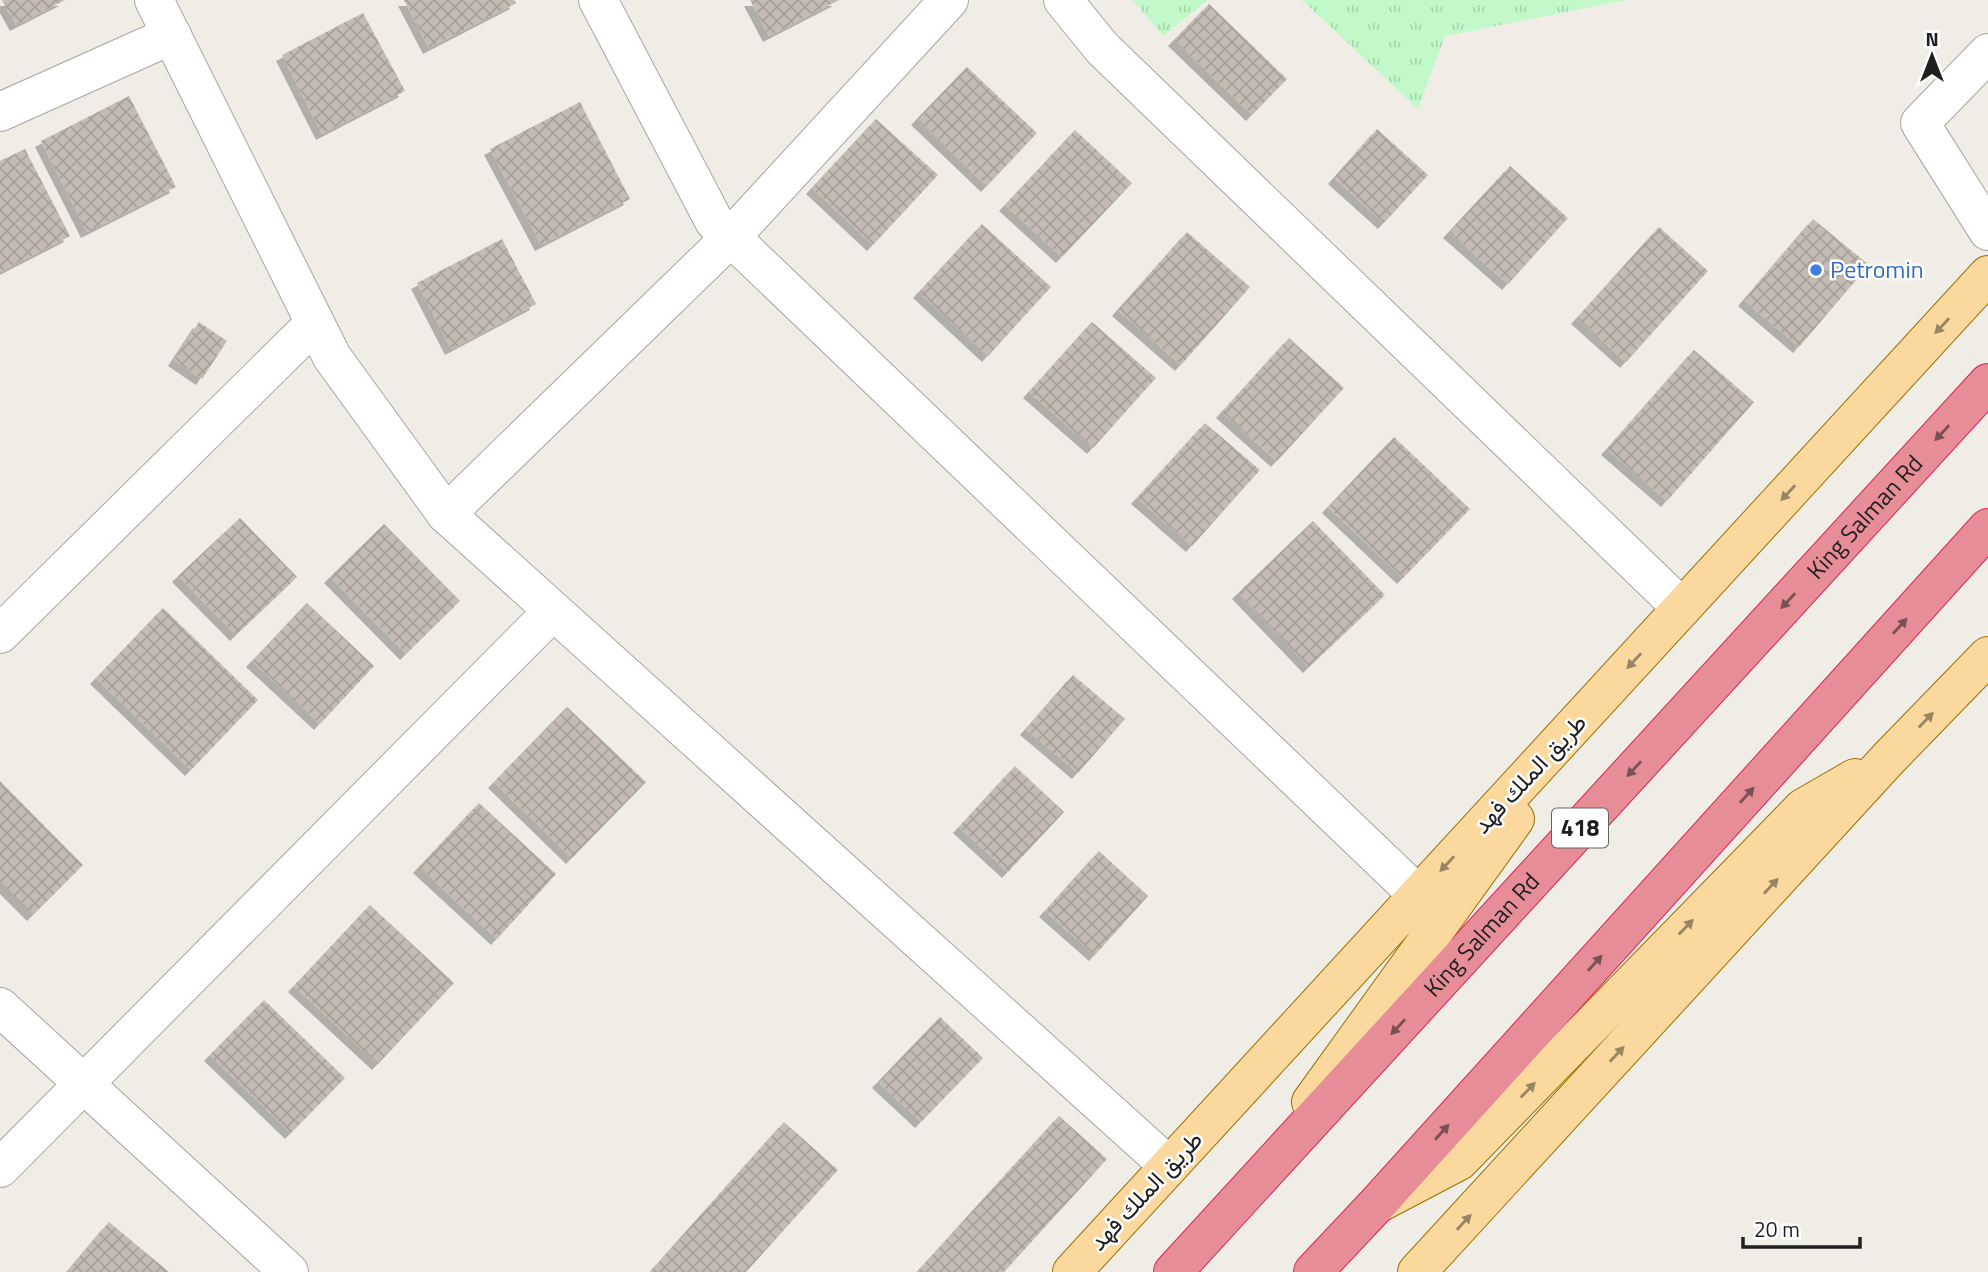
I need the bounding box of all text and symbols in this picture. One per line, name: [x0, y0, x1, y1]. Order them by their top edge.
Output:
north arrow: [1897, 21, 1967, 91]
text: N: [1925, 24, 1939, 53]
place label: Petromin: [1830, 251, 1924, 287]
marker: Petromin: [1808, 262, 1824, 278]
one-way arrow: [1934, 317, 1950, 335]
one-way arrow: [1934, 424, 1950, 442]
street label: King Salman Rd: [1798, 446, 1931, 587]
one-way arrow: [1780, 484, 1796, 502]
one-way arrow: [1780, 592, 1796, 610]
one-way arrow: [1892, 617, 1908, 635]
one-way arrow: [1626, 652, 1642, 670]
street label: طريق الملك فهد: [1464, 705, 1595, 841]
one-way arrow: [1918, 712, 1934, 728]
one-way arrow: [1627, 760, 1643, 777]
one-way arrow: [1739, 787, 1755, 804]
road number: 418: [1552, 808, 1608, 848]
one-way arrow: [1439, 855, 1455, 873]
street label: King Salman Rd: [1415, 864, 1548, 1005]
one-way arrow: [1763, 877, 1779, 895]
one-way arrow: [1678, 919, 1694, 936]
one-way arrow: [1587, 955, 1602, 972]
one-way arrow: [1390, 1018, 1406, 1036]
one-way arrow: [1609, 1046, 1625, 1063]
one-way arrow: [1519, 1082, 1535, 1099]
street label: طريق الملك فهد: [1080, 1122, 1211, 1258]
one-way arrow: [1434, 1124, 1450, 1141]
scale bar: [1743, 1206, 1860, 1250]
text: 20 m: [1754, 1213, 1800, 1245]
one-way arrow: [1455, 1214, 1471, 1231]

